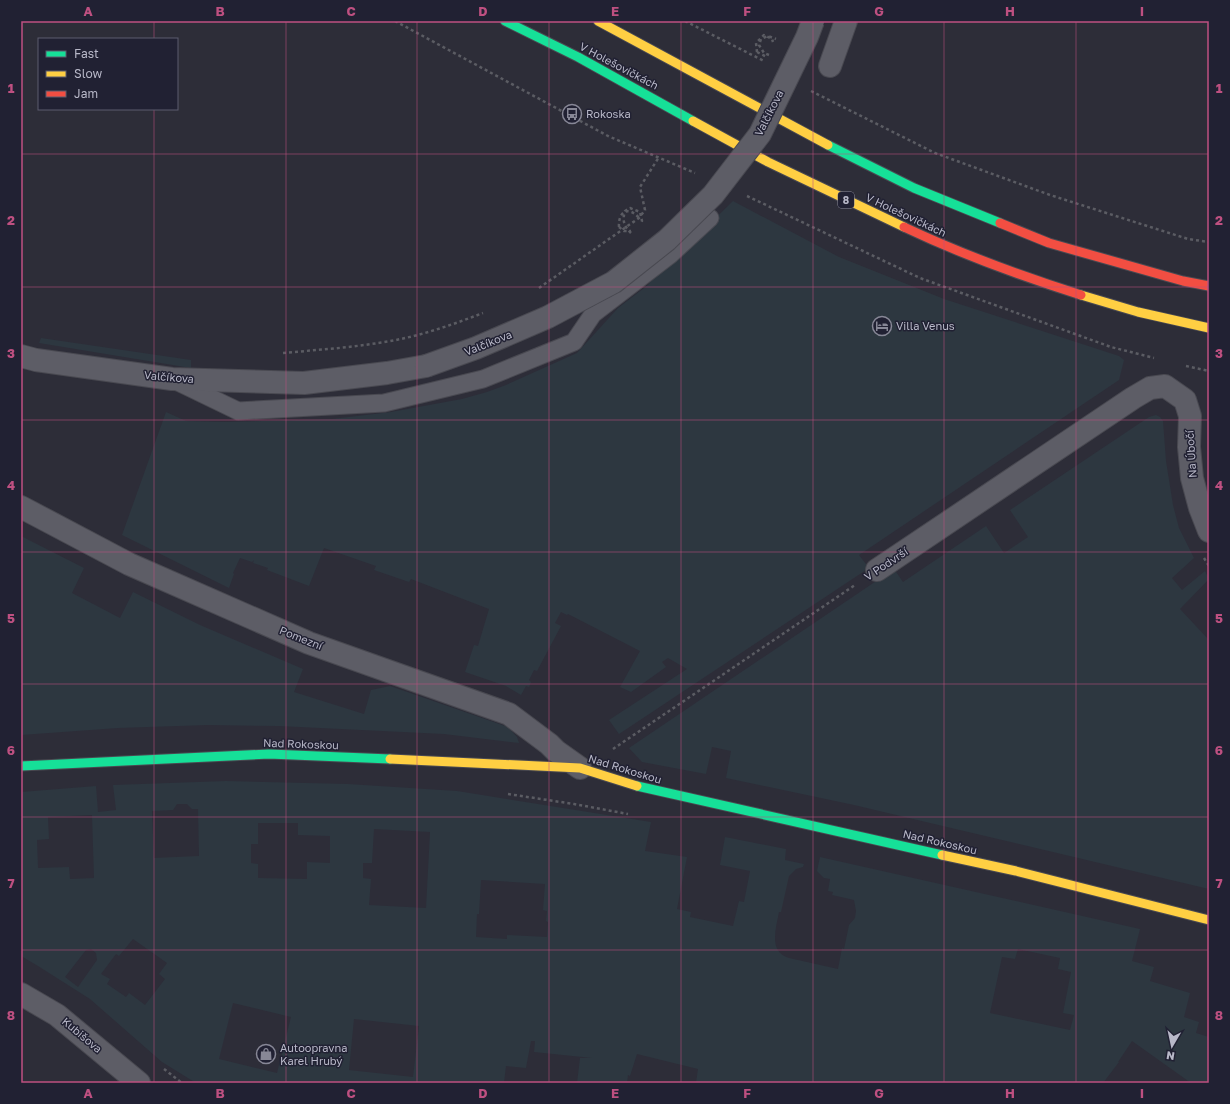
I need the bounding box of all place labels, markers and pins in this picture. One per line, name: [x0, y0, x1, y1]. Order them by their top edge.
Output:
bus stop icon: Rokoska: [561, 103, 583, 125]
place label: Rokoska: [586, 107, 631, 120]
hotel icon: Villa Venus: [871, 315, 893, 337]
place label: Villa Venus: [896, 319, 955, 332]
place label: Autoopravna Karel Hrubý: [280, 1041, 348, 1067]
shop icon: Autoopravna Karel Hrubý: [255, 1043, 277, 1065]

